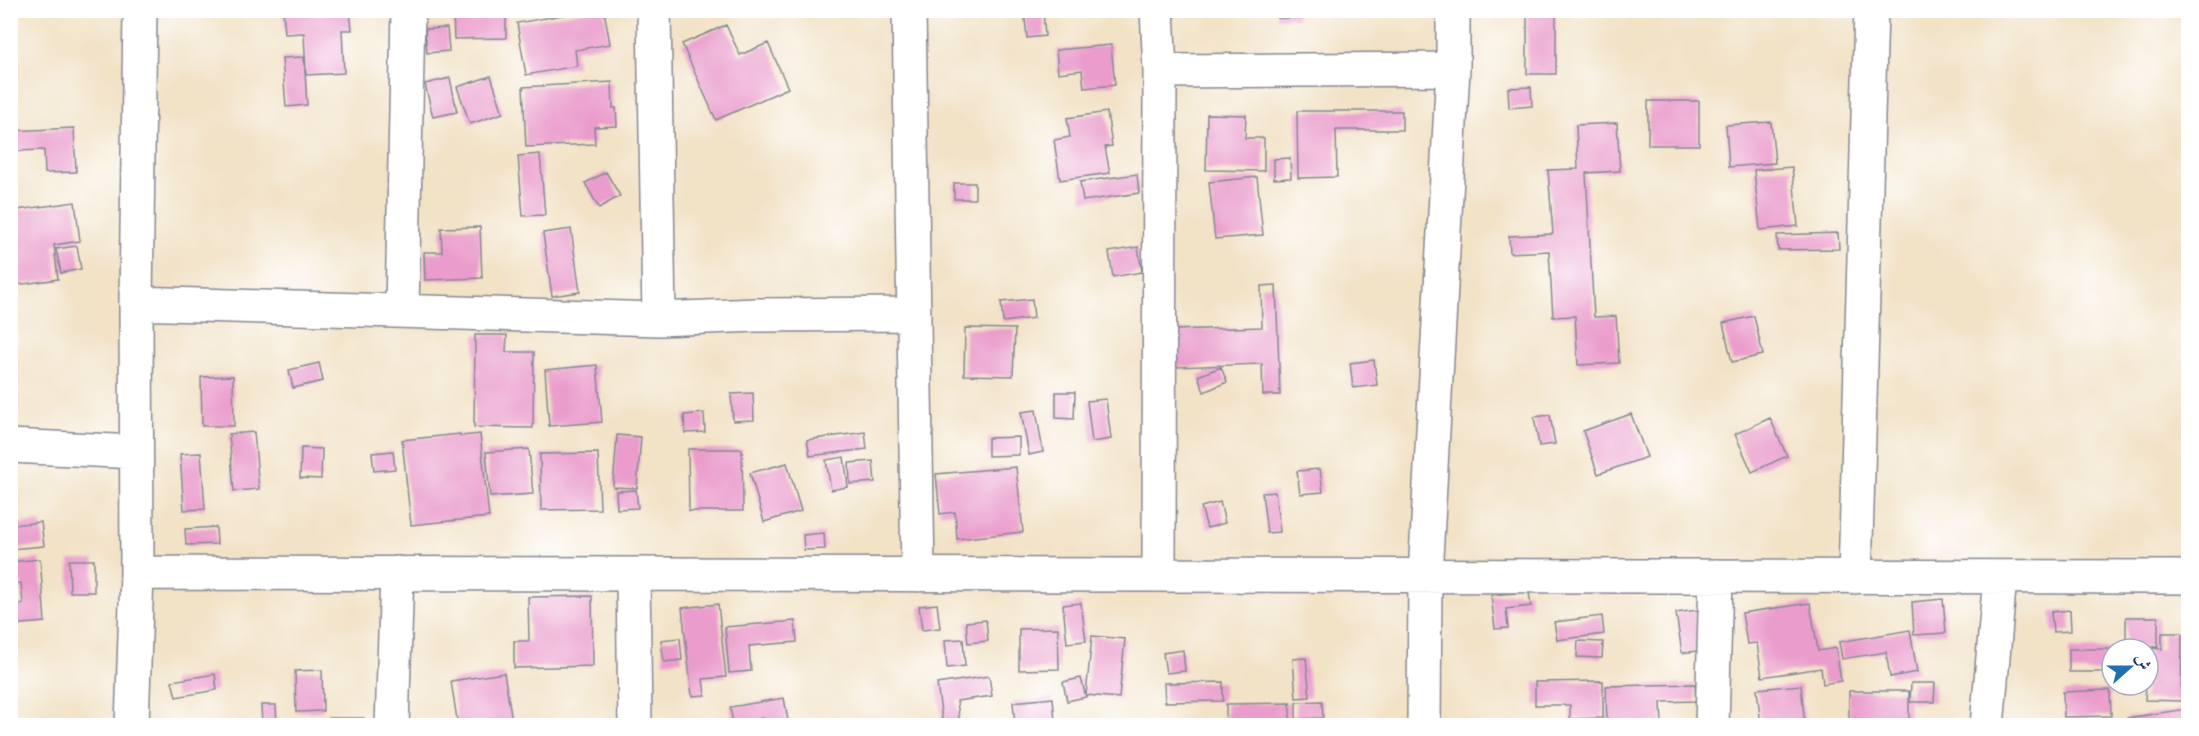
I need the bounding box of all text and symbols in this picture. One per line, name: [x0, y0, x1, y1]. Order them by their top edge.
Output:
north arrow: [2100, 637, 2160, 697]
text: ش: [2128, 651, 2155, 674]

